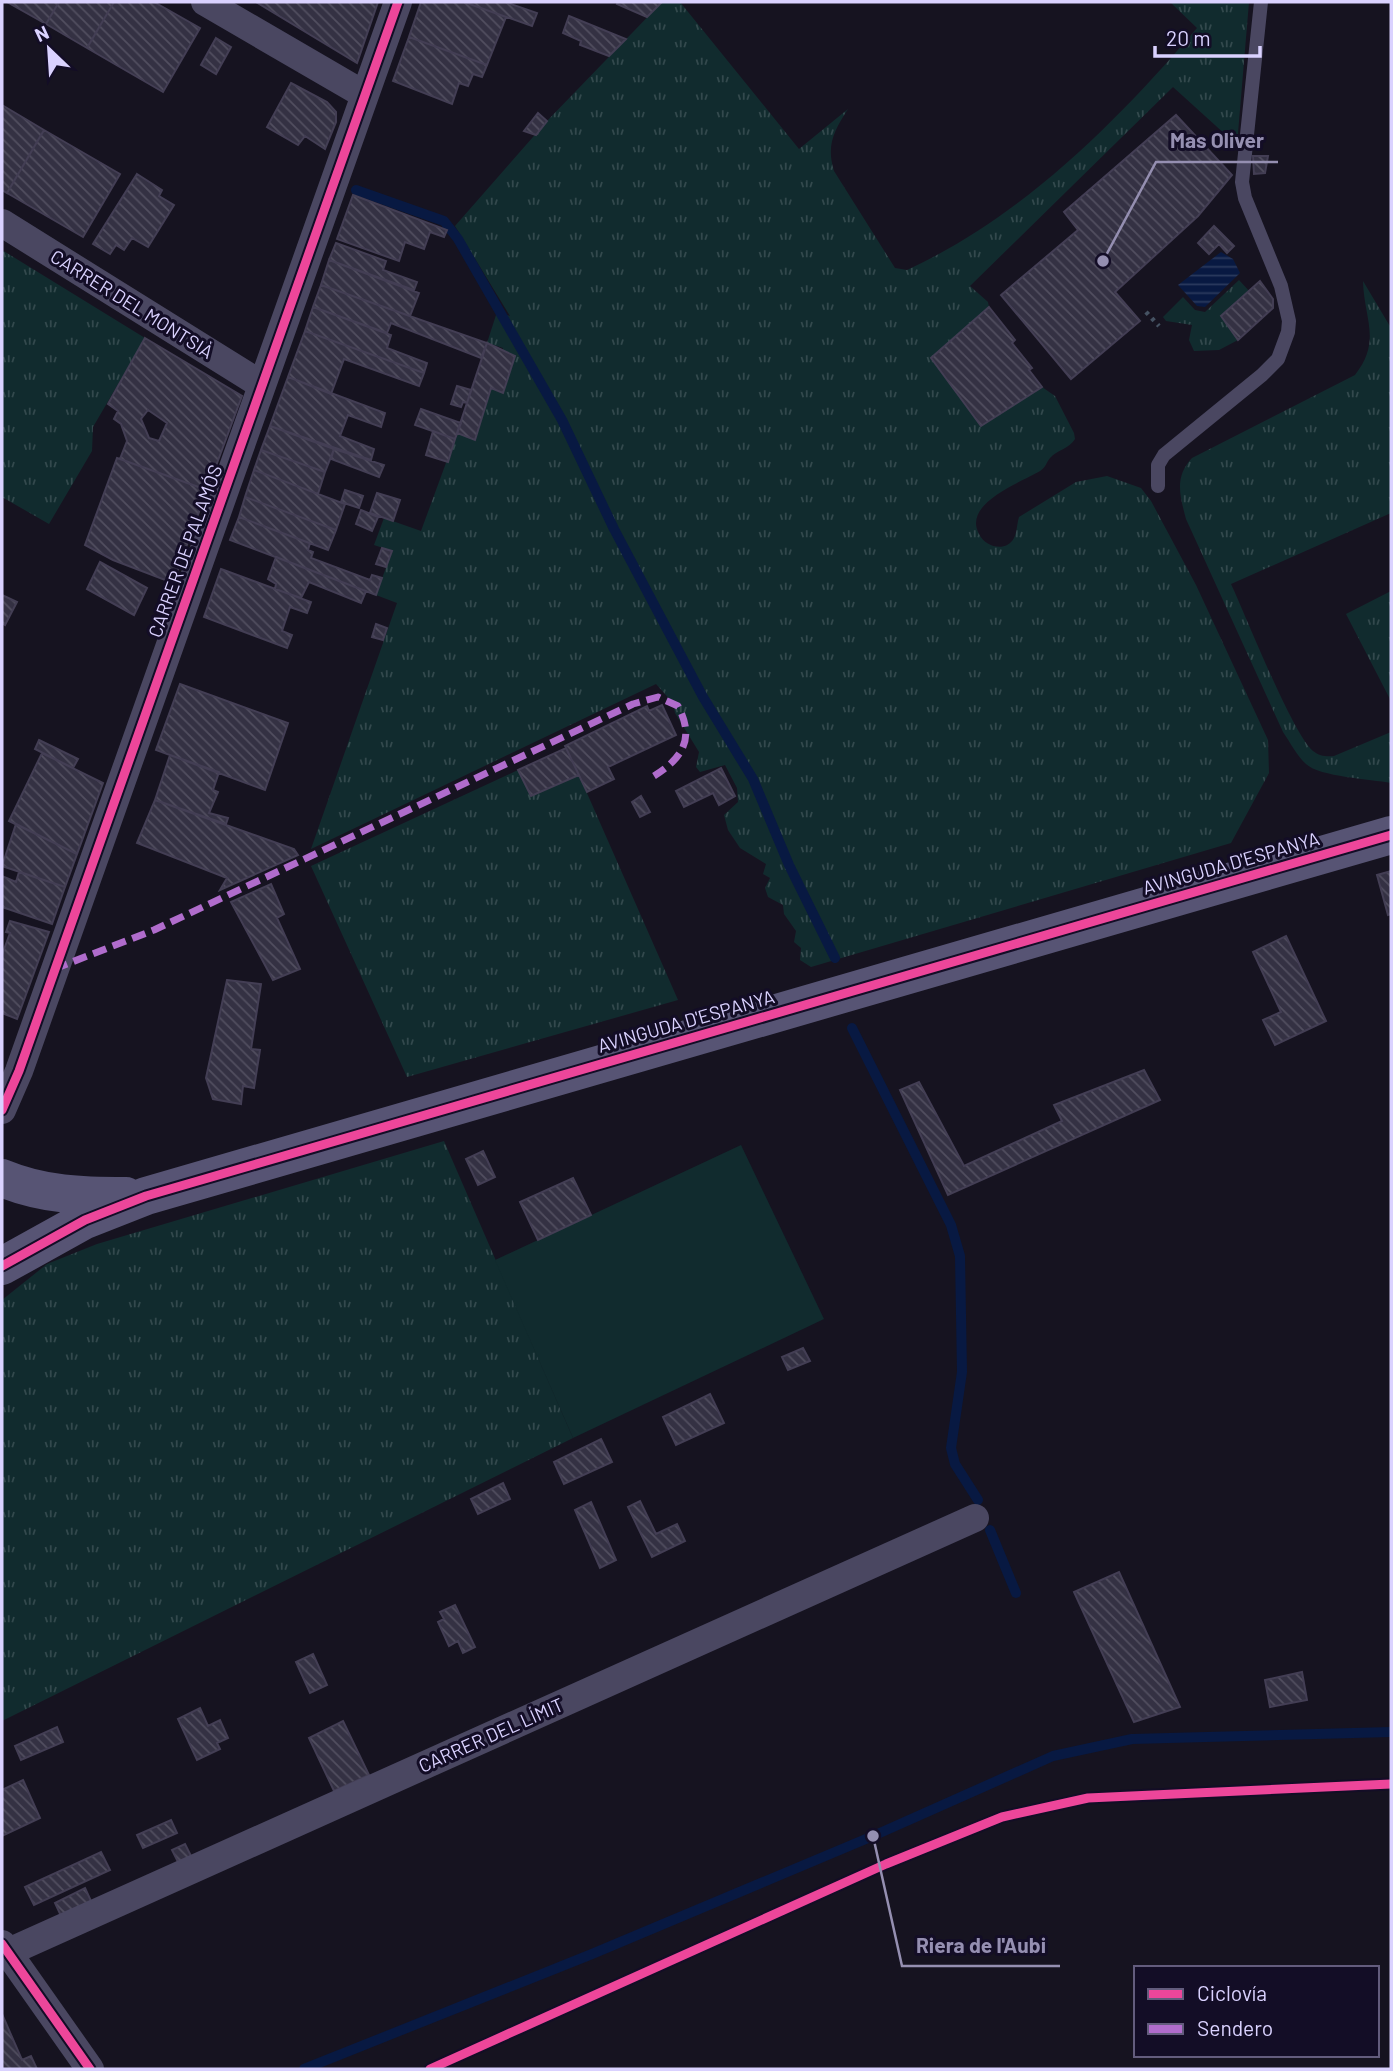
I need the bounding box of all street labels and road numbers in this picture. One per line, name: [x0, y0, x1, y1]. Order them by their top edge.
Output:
street label: CARRER DEL MONTSIÀ: [47, 244, 218, 363]
street label: CARRER DE PALAMÓS: [143, 461, 227, 640]
street label: AVINGUDA D'ESPANYA: [1140, 826, 1322, 899]
street label: AVINGUDA D'ESPANYA: [595, 984, 777, 1057]
street label: CARRER DEL LÍMIT: [415, 1692, 567, 1777]

